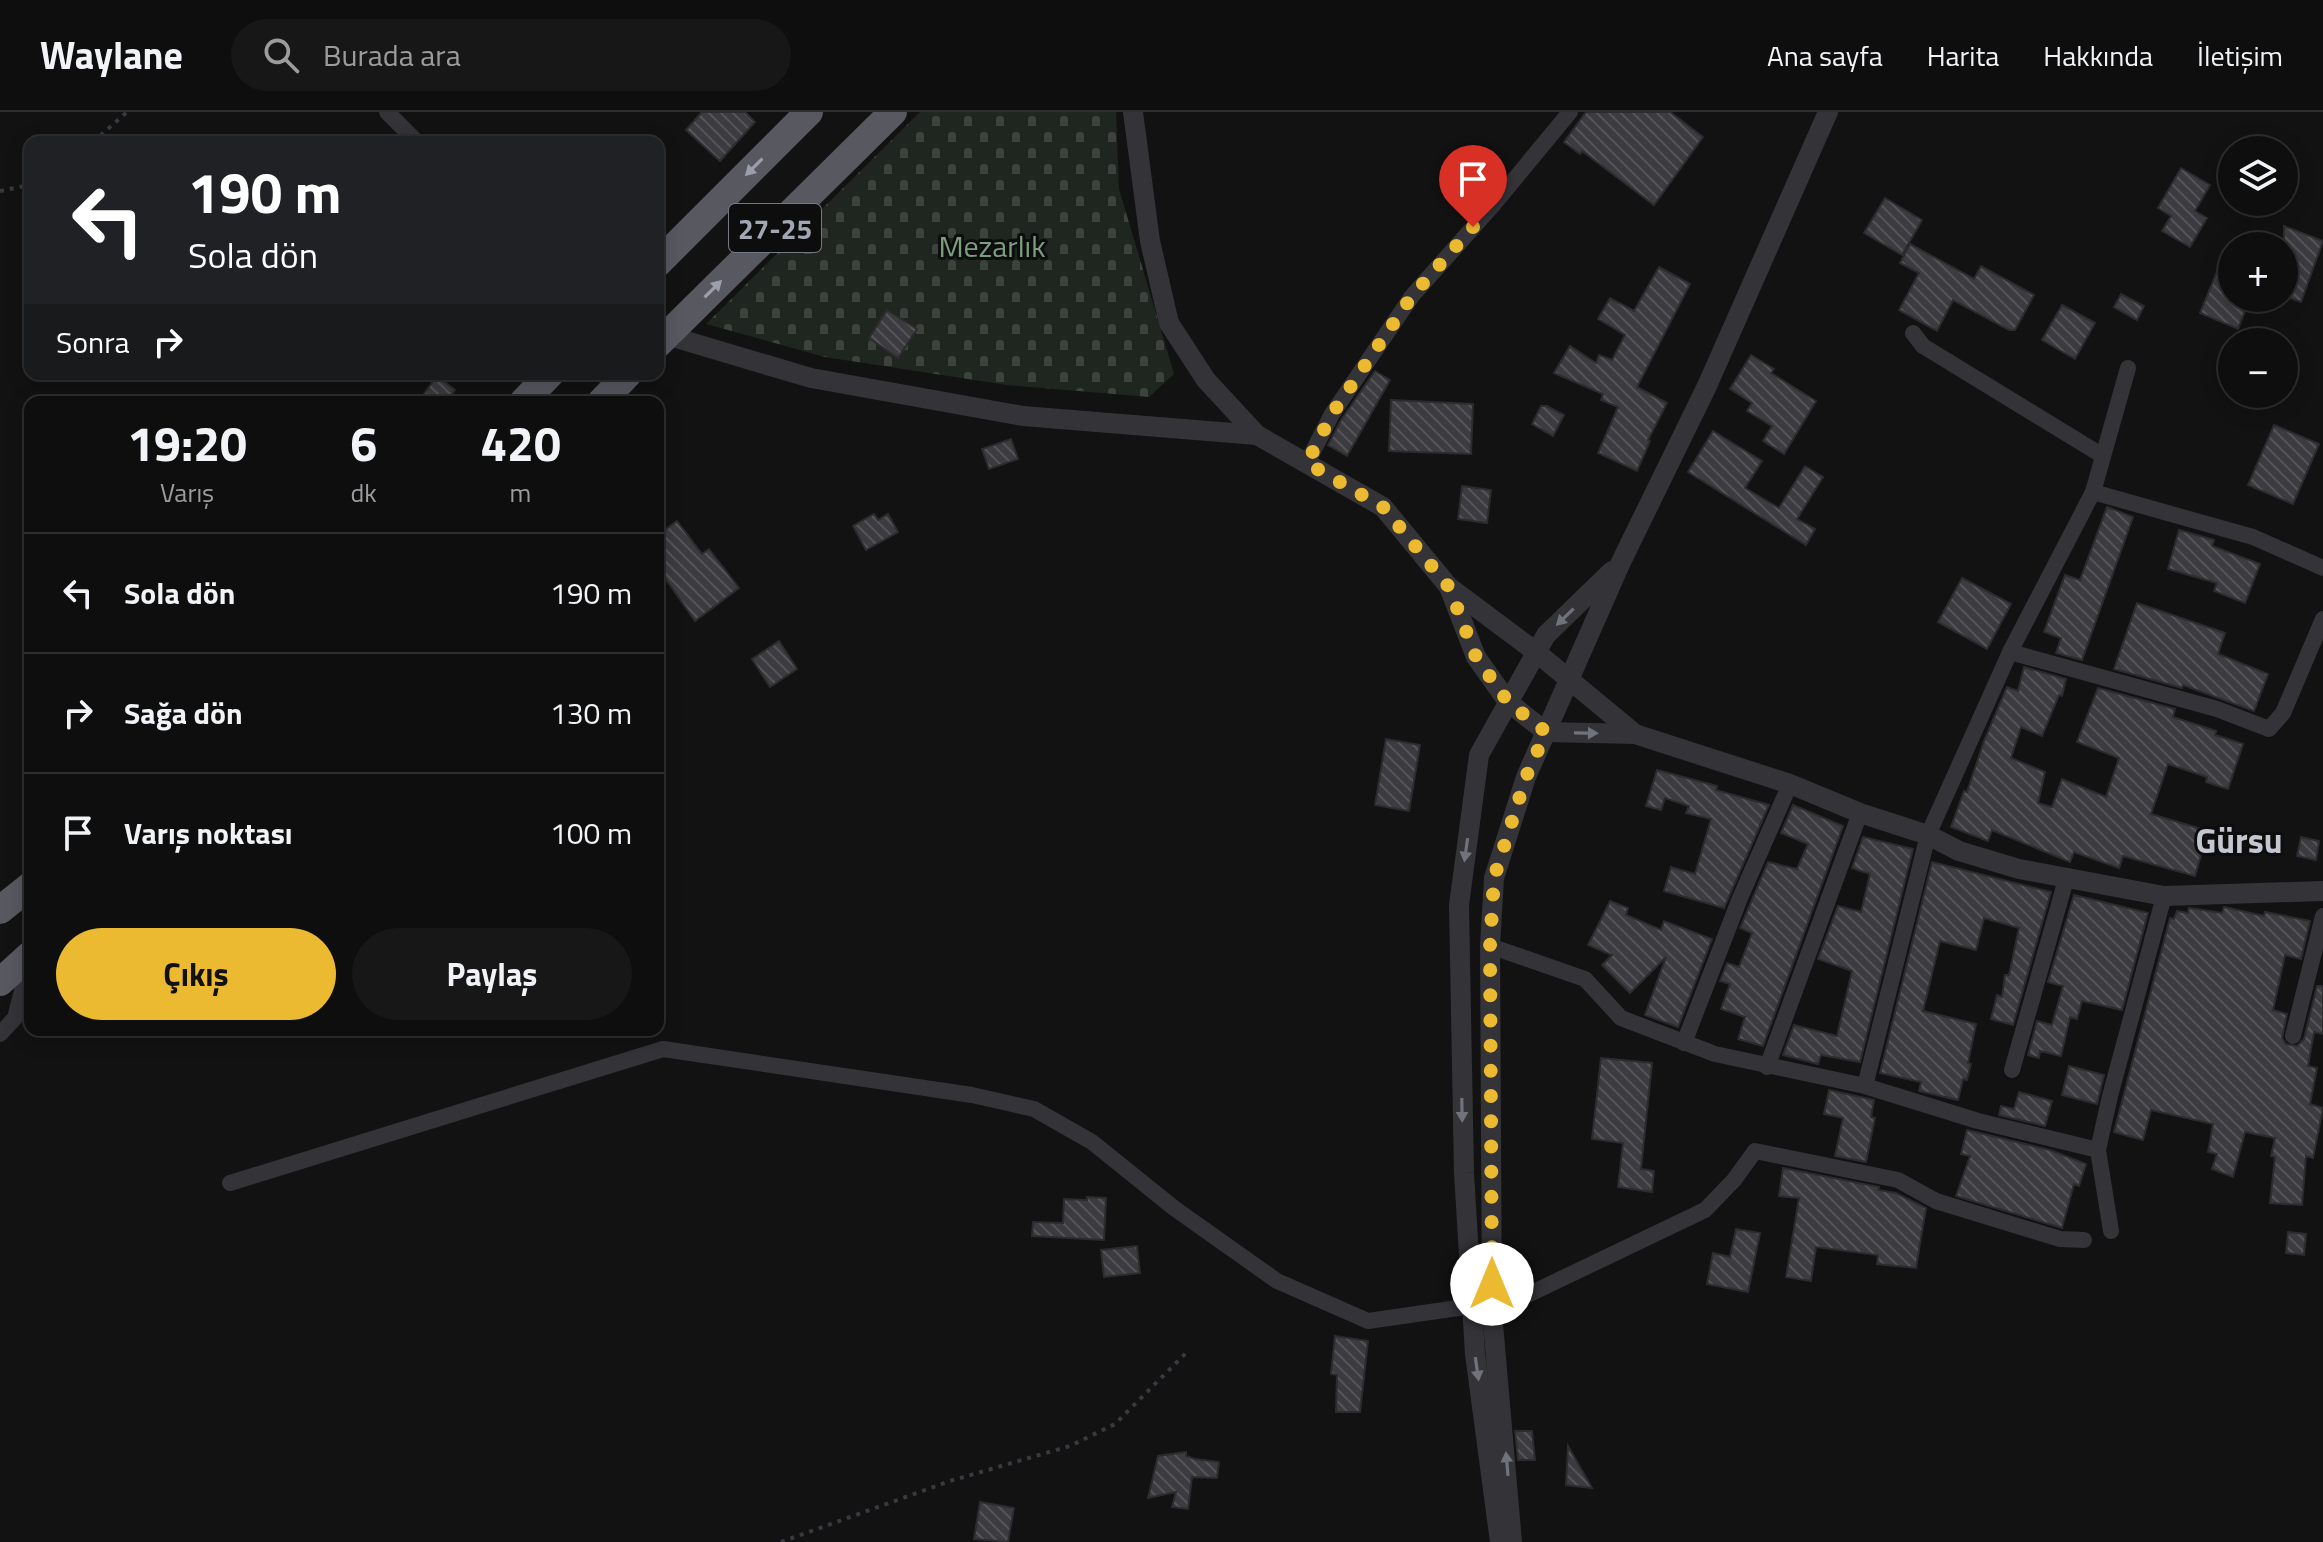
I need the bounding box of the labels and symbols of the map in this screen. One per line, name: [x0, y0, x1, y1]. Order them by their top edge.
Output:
pin: [1439, 145, 1507, 227]
one-way arrow: [745, 157, 764, 176]
road number: 27-25: [729, 204, 821, 252]
park label: Mezarlık: [938, 223, 1046, 269]
one-way arrow: [703, 280, 722, 299]
one-way arrow: [1556, 607, 1575, 625]
one-way arrow: [1574, 726, 1599, 739]
district label: Gürsu: [2195, 814, 2283, 866]
one-way arrow: [1459, 838, 1472, 863]
one-way arrow: [1456, 1098, 1469, 1123]
position arrow: [1450, 1242, 1534, 1326]
one-way arrow: [1471, 1357, 1484, 1382]
one-way arrow: [1500, 1451, 1513, 1476]

